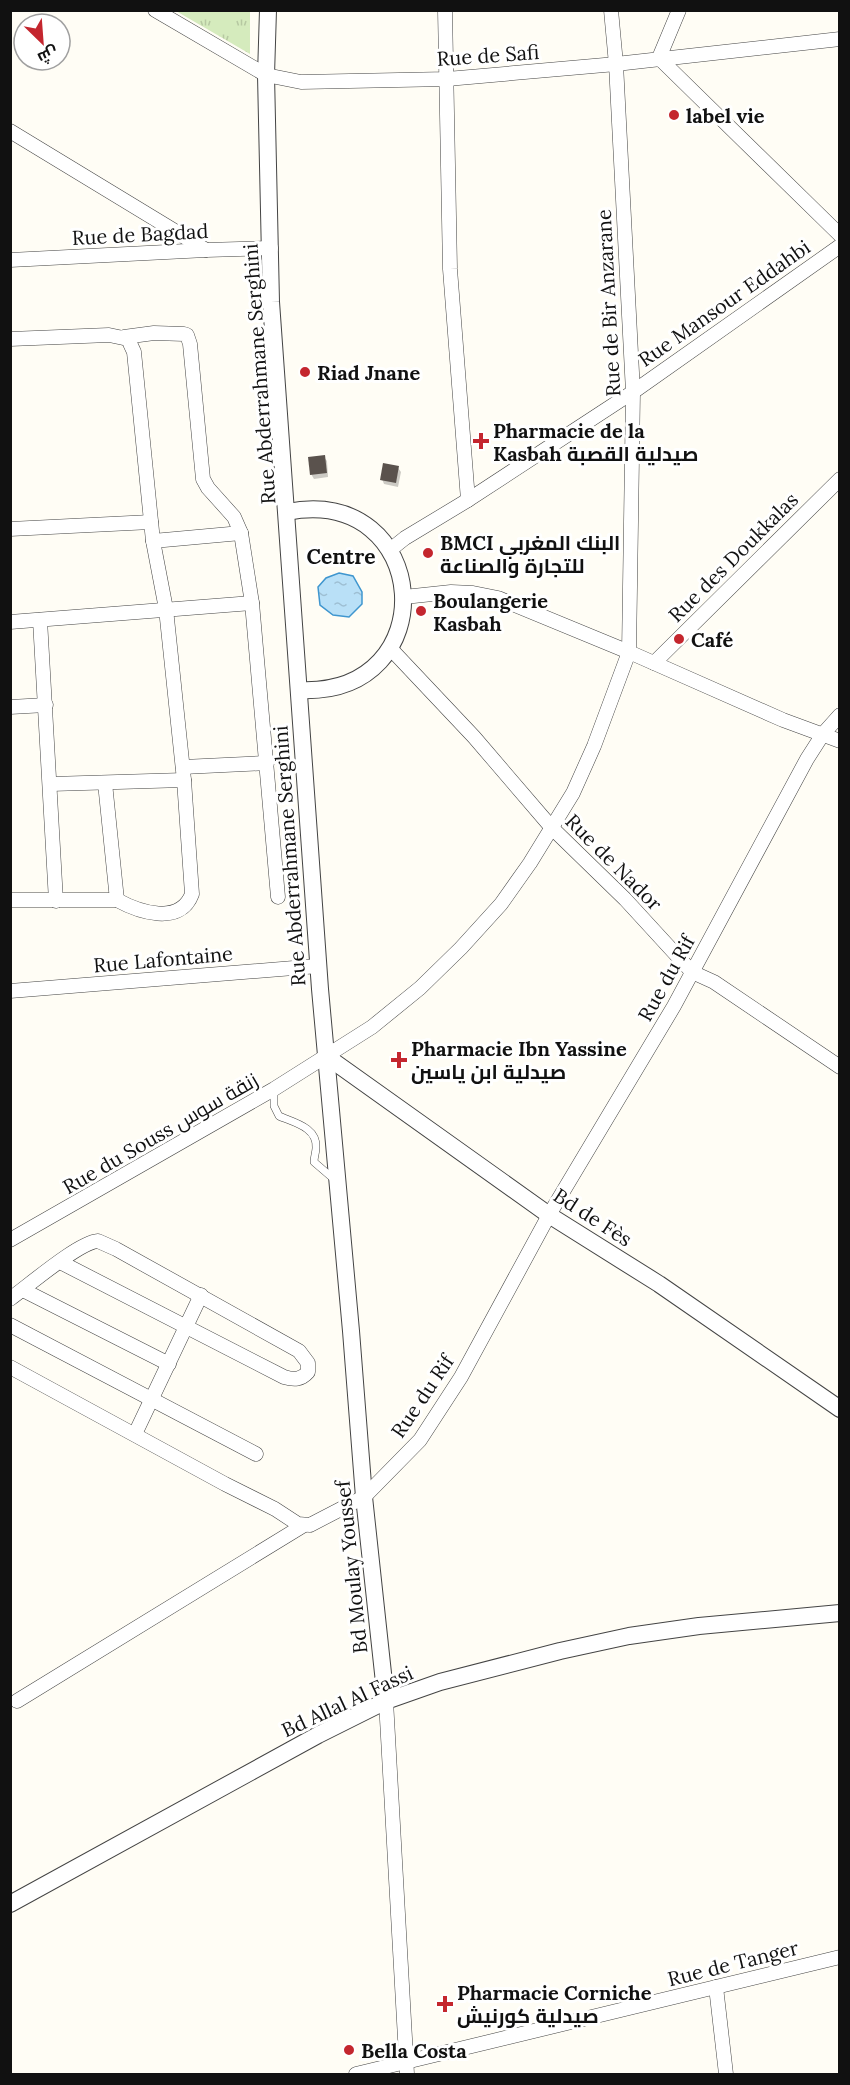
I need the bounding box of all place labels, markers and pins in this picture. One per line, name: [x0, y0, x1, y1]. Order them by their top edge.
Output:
place label: label vie: [686, 103, 765, 128]
marker: label vie: [667, 108, 681, 122]
place label: Riad Jnane: [317, 360, 420, 385]
marker: Riad Jnane: [298, 365, 312, 379]
place label: Pharmacie de la Kasbah صيدلية القصبة: [493, 418, 698, 466]
marker: Pharmacie de la Kasbah صيدلية القصبة: [474, 434, 488, 448]
place label: BMCI البنك المغربي للتجارة والصناعة: [440, 530, 620, 578]
marker: BMCI البنك المغربي للتجارة والصناعة: [421, 546, 435, 560]
place label: Boulangerie Kasbah: [433, 588, 548, 636]
marker: Boulangerie Kasbah: [414, 604, 428, 618]
place label: Café: [691, 627, 734, 652]
marker: Café: [672, 632, 686, 646]
place label: Pharmacie Ibn Yassine صيدلية ابن ياسين: [411, 1036, 627, 1084]
marker: Pharmacie Ibn Yassine صيدلية ابن ياسين: [392, 1053, 406, 1067]
place label: Pharmacie Corniche صيدلية كورنيش: [457, 1980, 652, 2028]
marker: Pharmacie Corniche صيدلية كورنيش: [438, 1997, 452, 2011]
place label: Bella Costa: [361, 2038, 467, 2063]
marker: Bella Costa: [342, 2043, 356, 2057]

